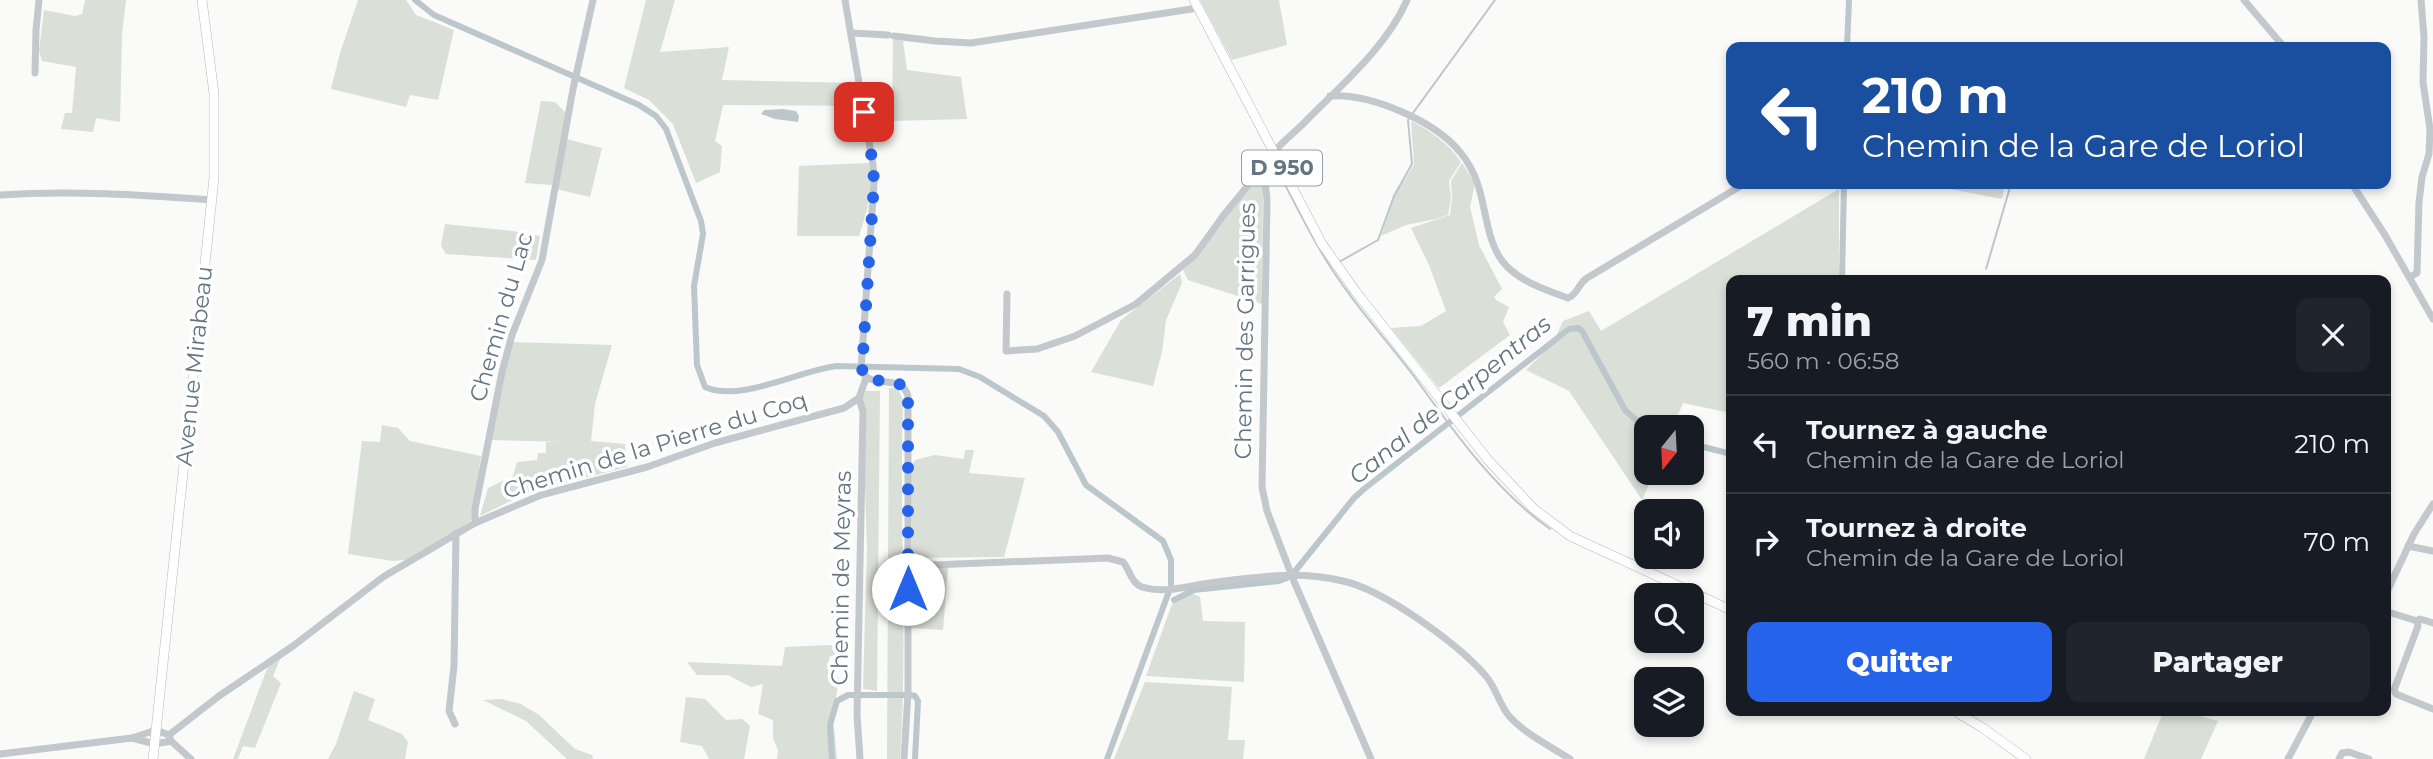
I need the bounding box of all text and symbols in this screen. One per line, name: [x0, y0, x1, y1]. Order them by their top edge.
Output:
text: 210 m: [1862, 66, 2009, 125]
icon: left: [1747, 70, 1838, 161]
pin: [834, 82, 894, 142]
icon: arrive: [845, 93, 883, 131]
text: Chemin de la Gare de Loriol: [1862, 126, 2305, 165]
road number: D 950: [1242, 150, 1322, 186]
street label: Chemin des Garrigues: [1229, 202, 1261, 460]
street label: Chemin du Lac: [463, 229, 539, 405]
street label: Avenue Mirabeau: [170, 265, 218, 467]
text: 7 min: [1747, 295, 1872, 347]
button: close: [2296, 298, 2370, 372]
water label: Canal de Carpentras: [1343, 309, 1557, 490]
text: 560 m · 06:58: [1747, 347, 1899, 375]
street label: Chemin de la Pierre du Coq: [500, 385, 810, 505]
text: Tournez à gauche: [1806, 414, 2048, 446]
north arrow: [1634, 415, 1704, 485]
map controls: [1634, 415, 1704, 737]
icon: left: [1747, 425, 1785, 463]
text: 210 m: [2294, 428, 2370, 460]
text: Chemin de la Gare de Loriol: [1806, 446, 2125, 474]
street label: Chemin de Meyras: [825, 470, 857, 686]
button: sound: [1634, 499, 1704, 569]
text: Tournez à droite: [1806, 512, 2027, 544]
icon: right: [1747, 523, 1785, 561]
text: 70 m: [2304, 526, 2370, 558]
text: Chemin de la Gare de Loriol: [1806, 544, 2125, 572]
position arrow: [871, 552, 945, 626]
button: search: [1634, 583, 1704, 653]
button: Quitter: [1747, 622, 2052, 702]
button: Partager: [2066, 622, 2370, 702]
button: layers: [1634, 667, 1704, 737]

